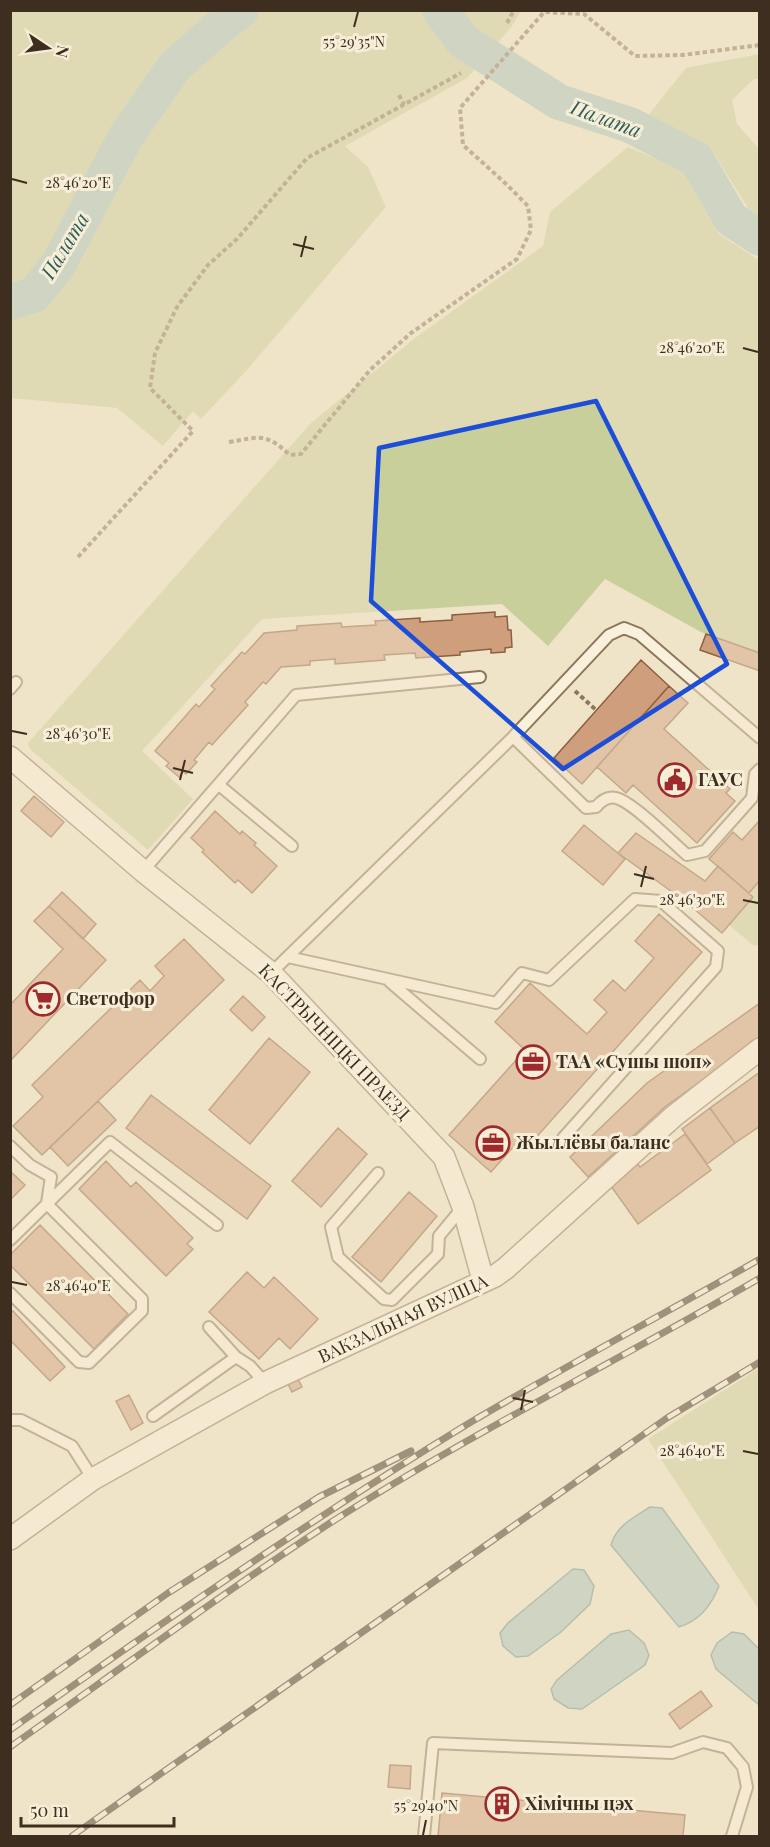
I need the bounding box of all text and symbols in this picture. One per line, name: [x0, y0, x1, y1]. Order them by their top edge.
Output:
north arrow: [18, 18, 78, 78]
text: 55°29'35"N: [323, 31, 386, 51]
text: N: [51, 43, 75, 60]
water label: Палата: [567, 92, 645, 143]
text: 28°46'20"E: [45, 172, 111, 192]
water label: Палата: [33, 207, 94, 284]
text: 28°46'20"E: [659, 337, 725, 357]
text: 28°46'30"E: [45, 723, 111, 743]
public building icon: ГАУС: [657, 762, 693, 798]
place label: ГАУС: [698, 767, 743, 791]
text: 28°46'30"E: [659, 889, 725, 909]
street label: КАСТРЫЧНІЦКІ ПРАЕЗД: [254, 958, 416, 1125]
supermarket icon: Светофор: [25, 981, 61, 1017]
place label: Светофор: [66, 986, 155, 1010]
office icon: ТАА «Сушы шоп»: [515, 1044, 551, 1080]
place label: ТАА «Сушы шоп»: [556, 1049, 712, 1073]
office icon: Жыллёвы баланс: [475, 1125, 511, 1161]
place label: Жыллёвы баланс: [515, 1130, 670, 1154]
street label: ВАКЗАЛЬНАЯ ВУЛІЦА: [314, 1268, 492, 1368]
text: 28°46'40"E: [45, 1275, 111, 1295]
text: 28°46'40"E: [659, 1440, 725, 1460]
building icon: Хімічны цэх: [484, 1786, 520, 1822]
scale bar: [21, 1790, 174, 1828]
place label: Хімічны цэх: [525, 1791, 634, 1815]
text: 55°29'40"N: [394, 1795, 459, 1815]
text: 50 m: [30, 1798, 69, 1822]

